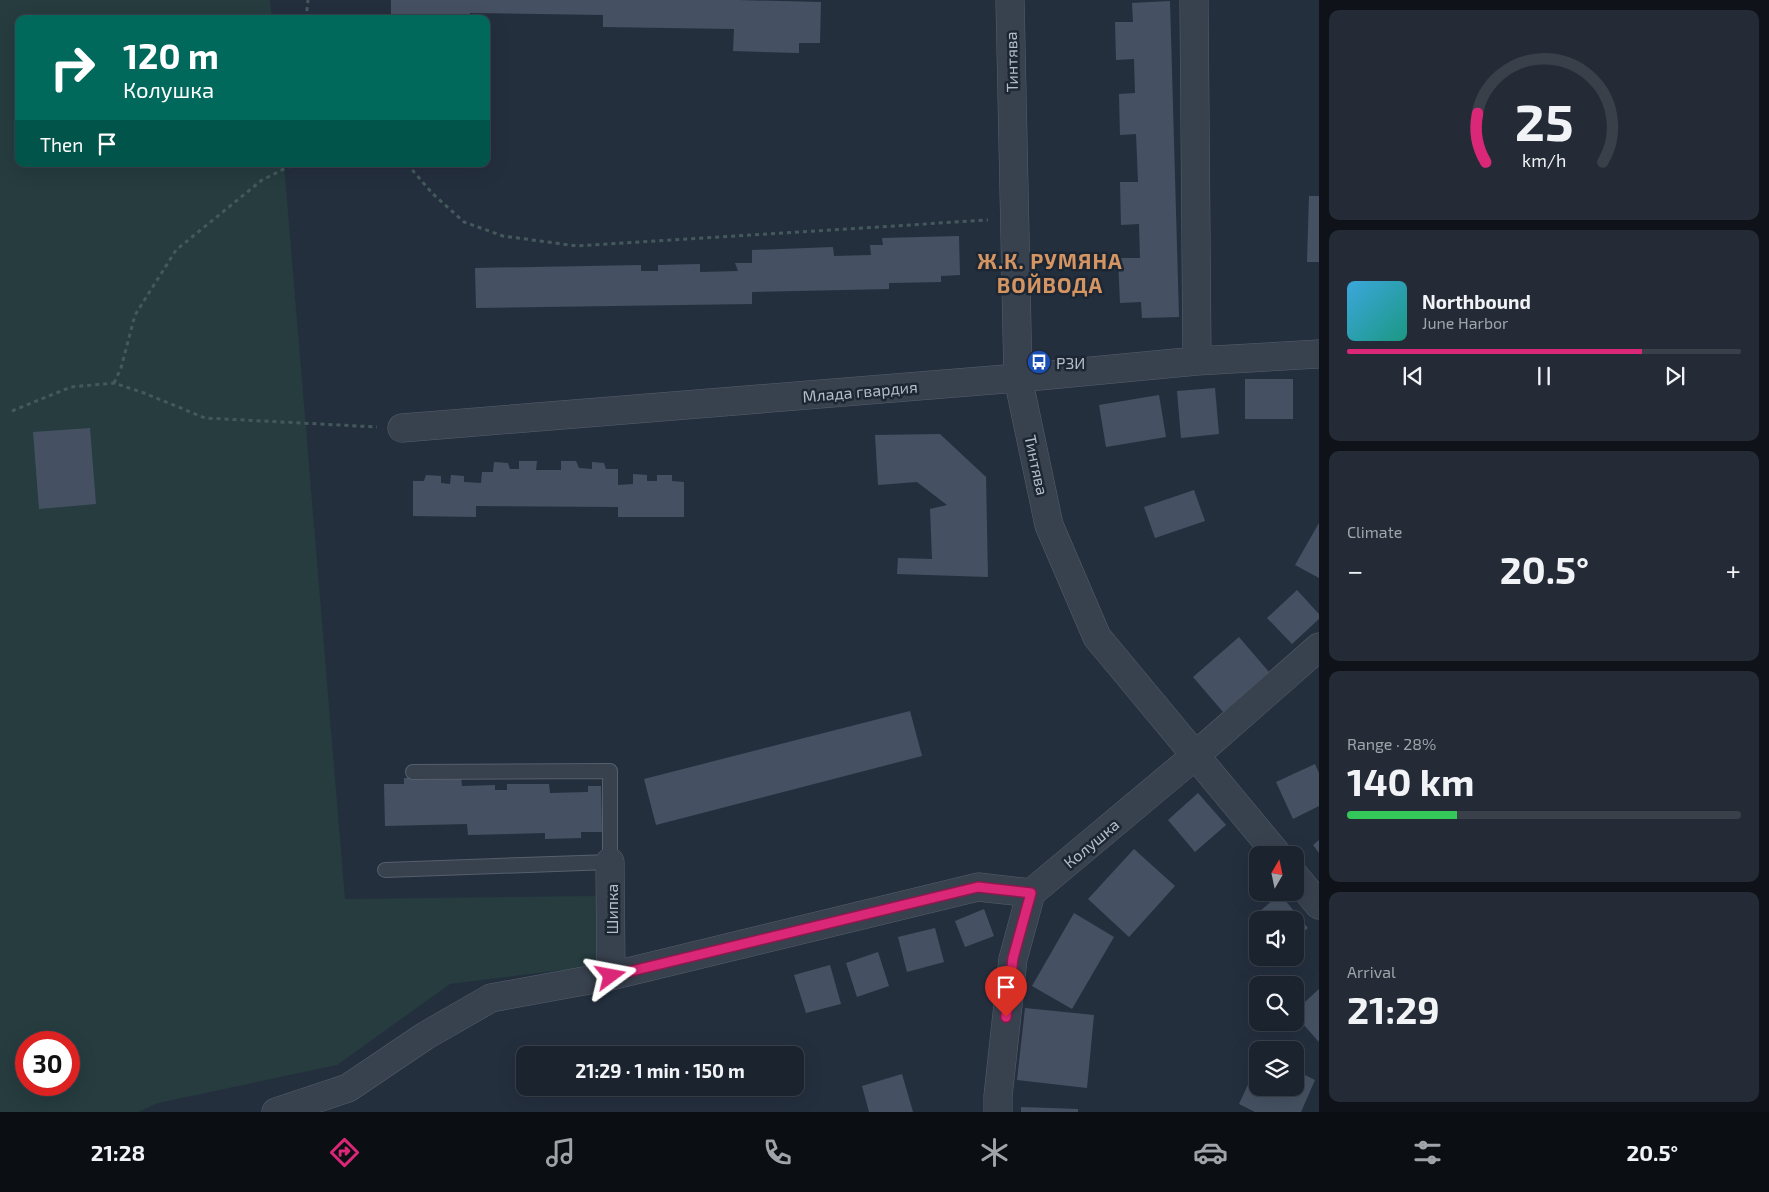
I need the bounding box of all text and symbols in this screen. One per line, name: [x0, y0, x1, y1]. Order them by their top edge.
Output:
street label: Тинтява: [1001, 31, 1021, 93]
text: 120 m: [123, 34, 219, 76]
icon: right: [40, 35, 105, 100]
text: Колушка: [123, 76, 214, 102]
text: 25: [1515, 89, 1573, 151]
icon: arrive: [93, 130, 121, 158]
text: Then: [40, 133, 83, 156]
text: km/h: [1522, 149, 1566, 171]
district label: Ж.К. РУМЯНА ВОЙВОДА: [977, 248, 1123, 297]
text: Northbound: [1422, 290, 1531, 313]
text: June Harbor: [1422, 313, 1509, 332]
bus stop icon: РЗИ: [1026, 349, 1052, 375]
place label: РЗИ: [1056, 353, 1085, 372]
icon: previous: [1399, 362, 1427, 390]
icon: pause: [1530, 362, 1558, 390]
icon: next: [1661, 362, 1689, 390]
street label: Млада гвардия: [802, 377, 918, 405]
street label: Тинтява: [1021, 433, 1053, 497]
text: Climate: [1347, 522, 1402, 541]
text: 20.5°: [1500, 546, 1589, 592]
text: −: [1347, 553, 1363, 587]
text: +: [1726, 553, 1741, 587]
text: Range · 28%: [1347, 734, 1436, 753]
text: 140 km: [1347, 758, 1475, 804]
street label: Колушка: [1059, 814, 1123, 872]
north arrow: [1249, 846, 1304, 901]
map controls: [1249, 846, 1304, 1096]
street label: Шипка: [602, 884, 621, 934]
button: sound: [1249, 911, 1304, 966]
position arrow: [584, 949, 636, 1001]
text: Arrival: [1347, 962, 1396, 981]
pin: [985, 966, 1027, 1017]
icon: arrive: [992, 973, 1020, 1001]
button: search: [1249, 976, 1304, 1031]
text: 21:29: [1347, 986, 1440, 1032]
speed limit sign: 30: [15, 1031, 80, 1096]
button: layers: [1249, 1041, 1304, 1096]
text: 21:29 · 1 min · 150 m: [575, 1059, 745, 1082]
icon: directions: [327, 1135, 362, 1170]
icon: music: [543, 1135, 578, 1170]
icon: phone: [760, 1135, 795, 1170]
icon: climate: [977, 1135, 1012, 1170]
icon: car: [1193, 1135, 1228, 1170]
icon: filters: [1410, 1135, 1445, 1170]
text: 21:28: [91, 1139, 145, 1165]
text: 20.5°: [1626, 1139, 1678, 1165]

